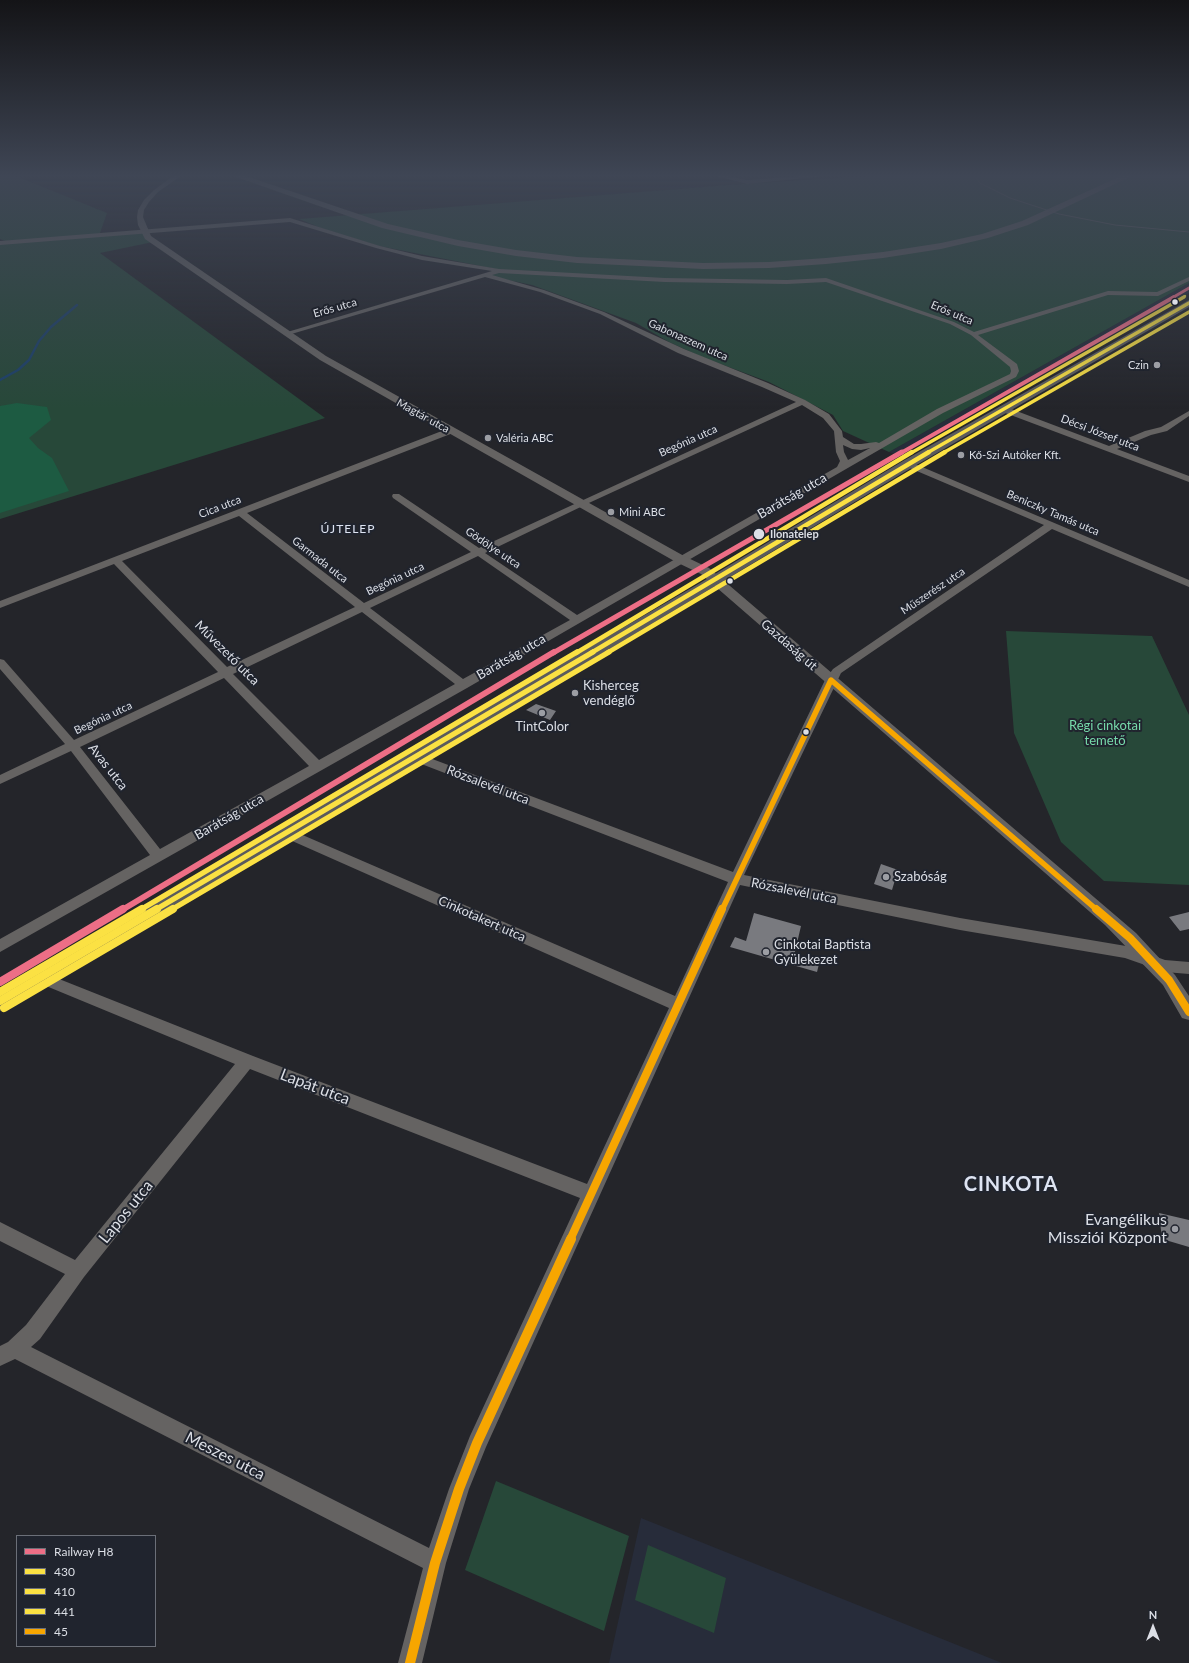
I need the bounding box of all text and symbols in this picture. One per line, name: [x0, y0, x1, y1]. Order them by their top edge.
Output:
street label: Erős utca: [312, 296, 358, 320]
unlabelled marker: [1170, 297, 1180, 307]
street label: Erős utca: [929, 298, 975, 328]
street label: Gabonaszem utca: [646, 317, 730, 363]
place label: Czin: [1128, 358, 1149, 372]
marker: Czin: [1152, 360, 1162, 370]
street label: Magtár utca: [394, 396, 452, 436]
street label: Décsi József utca: [1059, 412, 1141, 454]
street label: Begónia utca: [657, 422, 719, 460]
place label: Valéria ABC: [496, 431, 553, 445]
marker: Valéria ABC: [483, 433, 493, 443]
place label: Kő-Szi Autóker Kft.: [969, 448, 1061, 462]
marker: Kő-Szi Autóker Kft.: [956, 450, 966, 460]
street label: Barátság utca: [755, 470, 829, 522]
street label: Beniczky Tamás utca: [1005, 487, 1101, 539]
street label: Cica utca: [197, 493, 243, 521]
place label: Mini ABC: [619, 505, 665, 519]
marker: Mini ABC: [606, 507, 616, 517]
district label: ÚJTELEP: [321, 522, 375, 536]
street label: Gödölye utca: [463, 525, 523, 571]
marker: Ilonatelep: [752, 527, 766, 541]
place label: Ilonatelep: [770, 527, 819, 541]
street label: Garmada utca: [289, 534, 351, 586]
street label: Begónia utca: [364, 560, 426, 598]
street label: Műszerész utca: [898, 565, 968, 617]
unlabelled marker: [725, 576, 735, 586]
street label: Gazdaság út: [758, 616, 820, 674]
street label: Művezető utca: [191, 617, 263, 689]
street label: Barátság utca: [474, 631, 548, 683]
place label: Kisherceg vendéglő: [583, 678, 639, 709]
marker: Kisherceg vendéglő: [570, 688, 580, 698]
street label: Begónia utca: [72, 699, 134, 737]
marker: TintColor: [537, 708, 547, 718]
park label: Régi cinkotai temető: [1069, 718, 1141, 749]
place label: TintColor: [515, 719, 569, 735]
unlabelled marker: [801, 727, 811, 737]
street label: Avas utca: [85, 741, 131, 793]
street label: Rózsalevél utca: [445, 762, 531, 808]
street label: Barátság utca: [192, 791, 266, 843]
place label: Szabóság: [894, 869, 947, 885]
marker: Szabóság: [881, 872, 891, 882]
street label: Rózsalevél utca: [750, 875, 838, 907]
street label: Cinkotakert utca: [436, 893, 528, 945]
place label: Cinkotai Baptista Gyülekezet: [774, 937, 871, 968]
marker: Cinkotai Baptista Gyülekezet: [761, 947, 771, 957]
street label: Lapát utca: [277, 1065, 353, 1109]
district label: CINKOTA: [964, 1173, 1058, 1197]
street label: Lapos utca: [95, 1177, 157, 1247]
place label: Evangélikus Missziói Központ: [1048, 1210, 1167, 1248]
marker: Evangélikus Missziói Központ: [1170, 1224, 1180, 1234]
street label: Meszes utca: [182, 1428, 268, 1484]
legend: [16, 1535, 156, 1647]
text: Railway H8: [54, 1544, 113, 1559]
text: 430: [54, 1564, 75, 1579]
text: 410: [54, 1584, 75, 1599]
text: 441: [54, 1604, 75, 1619]
north arrow: [1133, 1607, 1173, 1647]
text: N: [1149, 1608, 1157, 1621]
text: 45: [54, 1624, 68, 1639]

